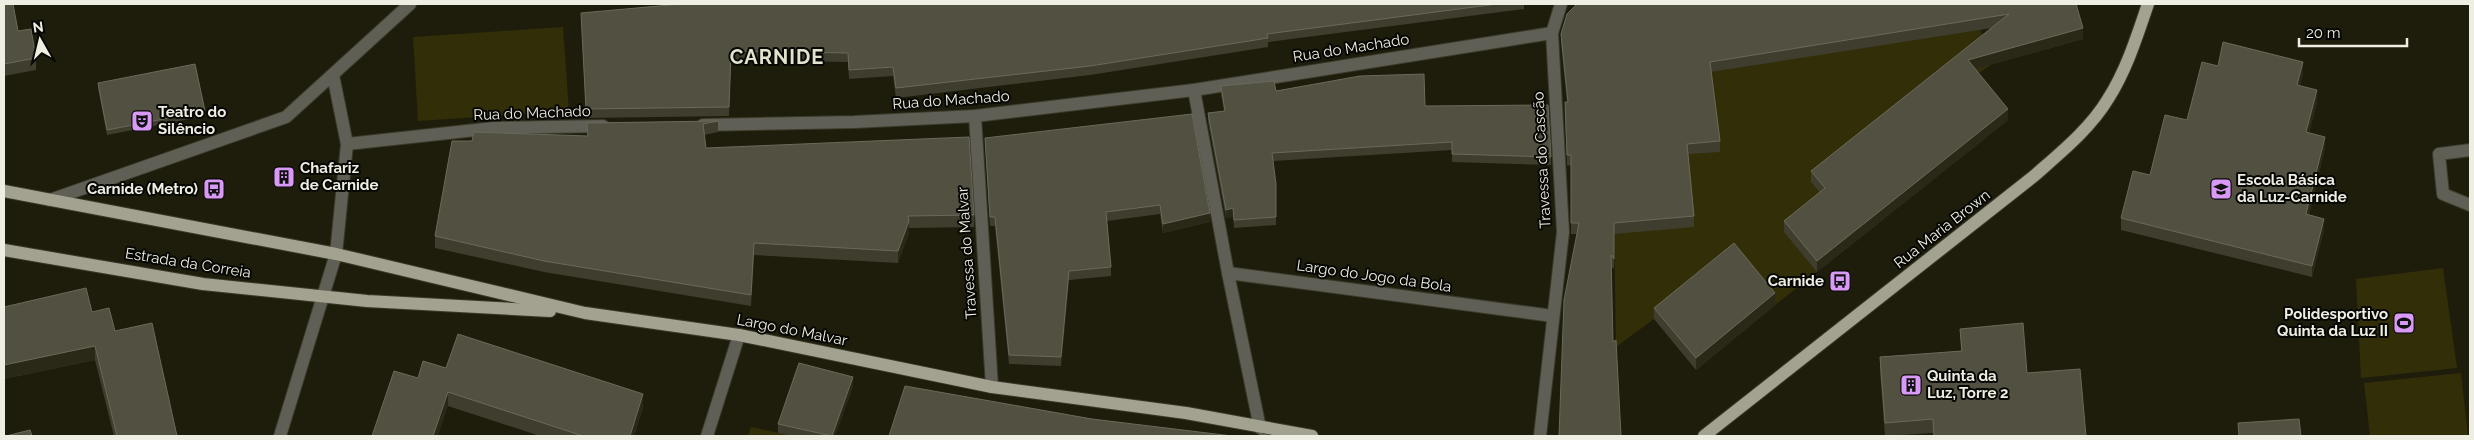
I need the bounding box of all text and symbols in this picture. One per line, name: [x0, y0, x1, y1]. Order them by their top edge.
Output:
north arrow: [15, 15, 65, 65]
scale bar: [2299, 15, 2406, 47]
text: N: [32, 18, 45, 36]
text: 20 m: [2306, 24, 2341, 42]
street label: Rua do Machado: [1292, 30, 1410, 66]
district label: CARNIDE: [730, 45, 824, 69]
street label: Rua do Machado: [892, 87, 1010, 113]
street label: Travessa do Cascão: [1529, 91, 1555, 229]
street label: Rua do Machado: [473, 102, 591, 124]
place label: Teatro do Silêncio: [158, 103, 226, 138]
theatre icon: Teatro do Silêncio: [130, 109, 154, 133]
place label: Chafariz de Carnide: [300, 159, 379, 194]
building icon: Chafariz de Carnide: [272, 165, 296, 189]
place label: Escola Básica da Luz-Carnide: [2237, 171, 2347, 206]
bus stop icon: Carnide (Metro): [202, 177, 226, 201]
school or university icon: Escola Básica da Luz-Carnide: [2209, 177, 2233, 201]
place label: Carnide (Metro): [87, 180, 198, 198]
street label: Travessa do Malvar: [953, 186, 981, 320]
street label: Rua Maria Brown: [1890, 186, 1994, 272]
street label: Estrada da Correia: [124, 244, 252, 282]
street label: Largo do Jogo da Bola: [1295, 256, 1453, 296]
bus stop icon: Carnide: [1828, 269, 1852, 293]
place label: Carnide: [1768, 272, 1824, 290]
place label: Polidesportivo Quinta da Luz II: [2277, 305, 2388, 340]
street label: Largo do Malvar: [735, 310, 850, 350]
sports icon: Polidesportivo Quinta da Luz II: [2392, 311, 2416, 335]
place label: Quinta da Luz, Torre 2: [1927, 367, 2009, 402]
building icon: Quinta da Luz, Torre 2: [1899, 373, 1923, 397]

